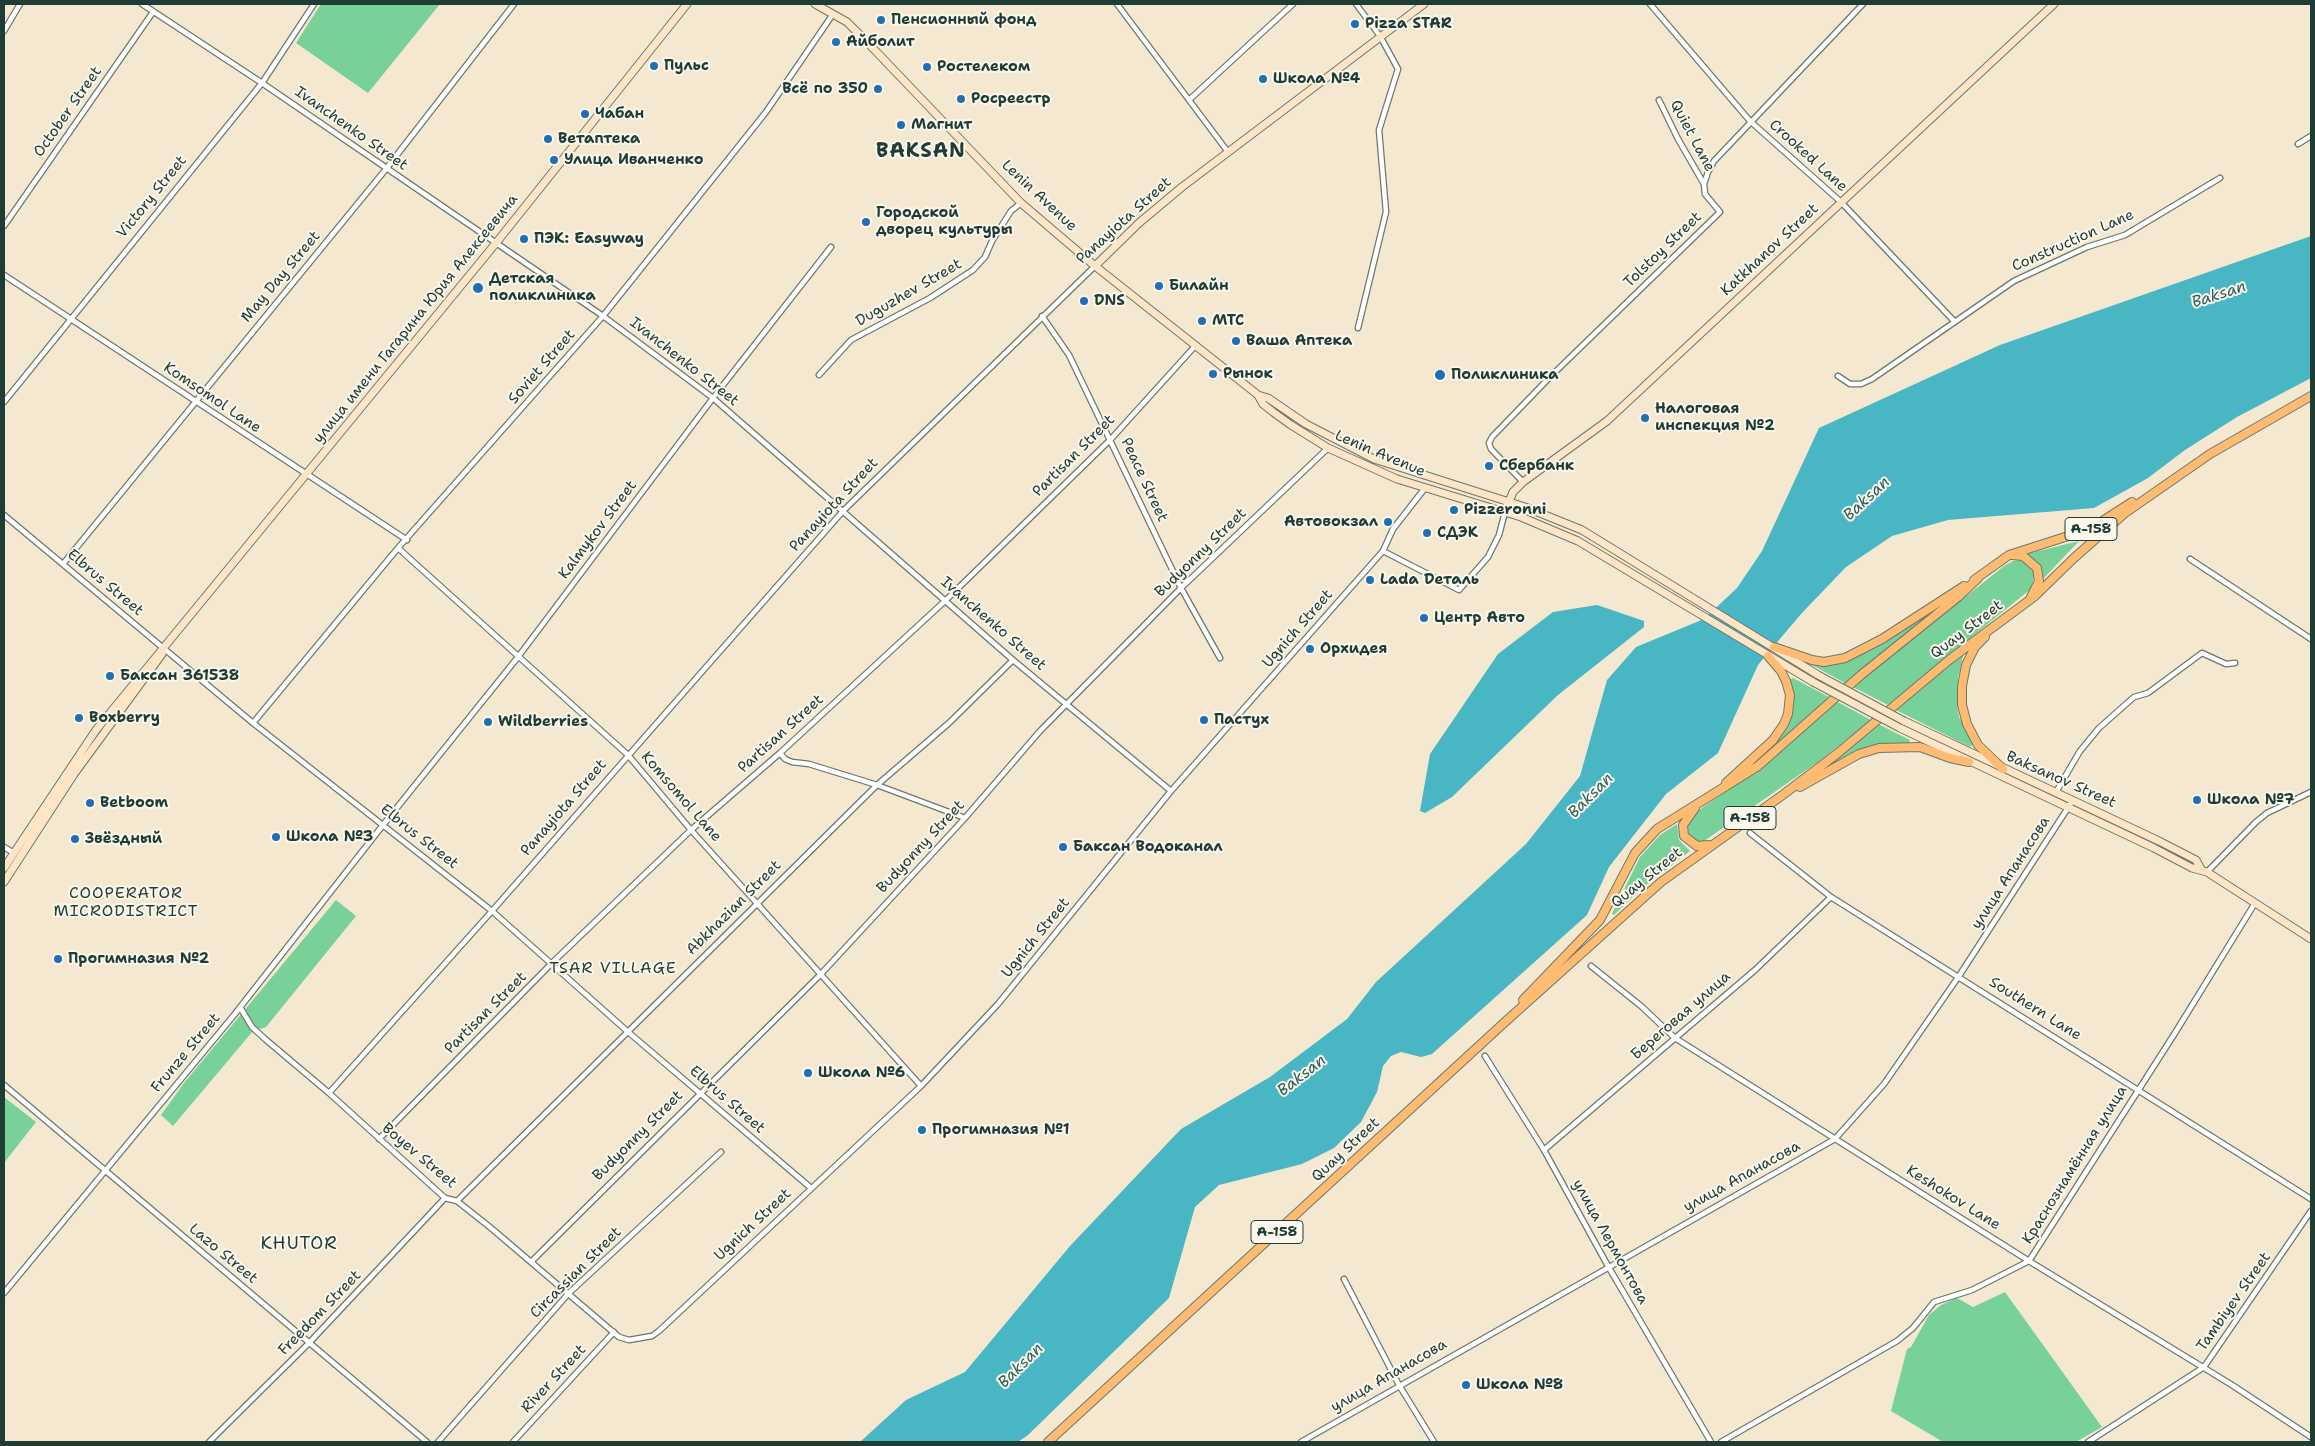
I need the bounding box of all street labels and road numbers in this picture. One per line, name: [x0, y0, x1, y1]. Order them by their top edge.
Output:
street label: October Street: [30, 63, 106, 161]
street label: Ivanchenko Street: [291, 83, 411, 175]
street label: Quiet Lane: [1666, 97, 1718, 175]
street label: Crooked Lane: [1765, 116, 1851, 196]
street label: Victory Street: [113, 152, 191, 242]
street label: Lenin Avenue: [998, 157, 1080, 235]
street label: Panayiota Street: [1073, 174, 1175, 268]
street label: улица имени Гагарина Юрия Алексеевича: [310, 191, 522, 447]
street label: Katkhanov Street: [1717, 200, 1823, 300]
street label: Construction Lane: [2009, 206, 2137, 276]
street label: Tolstoy Street: [1620, 208, 1706, 292]
street label: May Day Street: [238, 228, 324, 326]
street label: Duguzhev Street: [853, 255, 965, 331]
street label: Ivanchenko Street: [626, 314, 742, 410]
street label: Soviet Street: [505, 326, 579, 408]
street label: Komsomol Lane: [160, 359, 264, 437]
street label: Partisan Street: [1029, 411, 1119, 501]
street label: Lenin Avenue: [1332, 427, 1428, 481]
street label: Peace Street: [1117, 435, 1171, 525]
street label: Panayiota Street: [786, 454, 882, 556]
street label: Kalmykov Street: [555, 477, 641, 583]
street label: Budyonny Street: [1151, 505, 1251, 601]
road number: А-158: [2065, 518, 2117, 540]
street label: Elbrus Street: [63, 546, 147, 620]
street label: Ivanchenko Street: [937, 573, 1049, 675]
street label: Ugnich Street: [1259, 586, 1337, 672]
street label: Quay Street: [1927, 597, 2007, 663]
street label: Partisan Street: [735, 691, 827, 777]
street label: Komsomol Lane: [637, 748, 725, 846]
street label: Baksanov Street: [2003, 748, 2119, 812]
street label: Panayiota Street: [517, 756, 611, 860]
street label: Budyonny Street: [873, 797, 969, 897]
street label: Elbrus Street: [376, 801, 462, 873]
road number: А-158: [1724, 806, 1776, 830]
street label: улица Апанасова: [1968, 813, 2054, 933]
street label: Quay Street: [1608, 844, 1686, 912]
street label: Abkhazian Street: [683, 857, 785, 959]
street label: Ugnich Street: [998, 894, 1074, 982]
street label: Partisan Street: [441, 968, 531, 1058]
street label: Береговая улица: [1628, 968, 1734, 1064]
street label: Southern Lane: [1986, 973, 2084, 1045]
street label: Frunze Street: [148, 1010, 224, 1096]
street label: Elbrus Street: [686, 1062, 768, 1138]
street label: Краснознамённая улица: [2019, 1083, 2131, 1247]
street label: Budyonny Street: [589, 1087, 687, 1185]
street label: Quay Street: [1308, 1114, 1384, 1186]
street label: Boyev Street: [378, 1120, 460, 1192]
street label: улица Апанасова: [1680, 1137, 1804, 1217]
street label: Keshokov Lane: [1903, 1162, 2003, 1234]
street label: улица Лермонтова: [1568, 1176, 1652, 1308]
street label: Ugnich Street: [711, 1185, 795, 1265]
street label: Lazo Street: [185, 1220, 261, 1288]
road number: А-158: [1251, 1220, 1303, 1244]
street label: Circassian Street: [527, 1224, 625, 1322]
street label: Tambiyev Street: [2193, 1249, 2275, 1355]
street label: Freedom Street: [275, 1267, 365, 1359]
street label: улица Апанасова: [1328, 1336, 1450, 1416]
street label: River Street: [518, 1341, 590, 1417]

